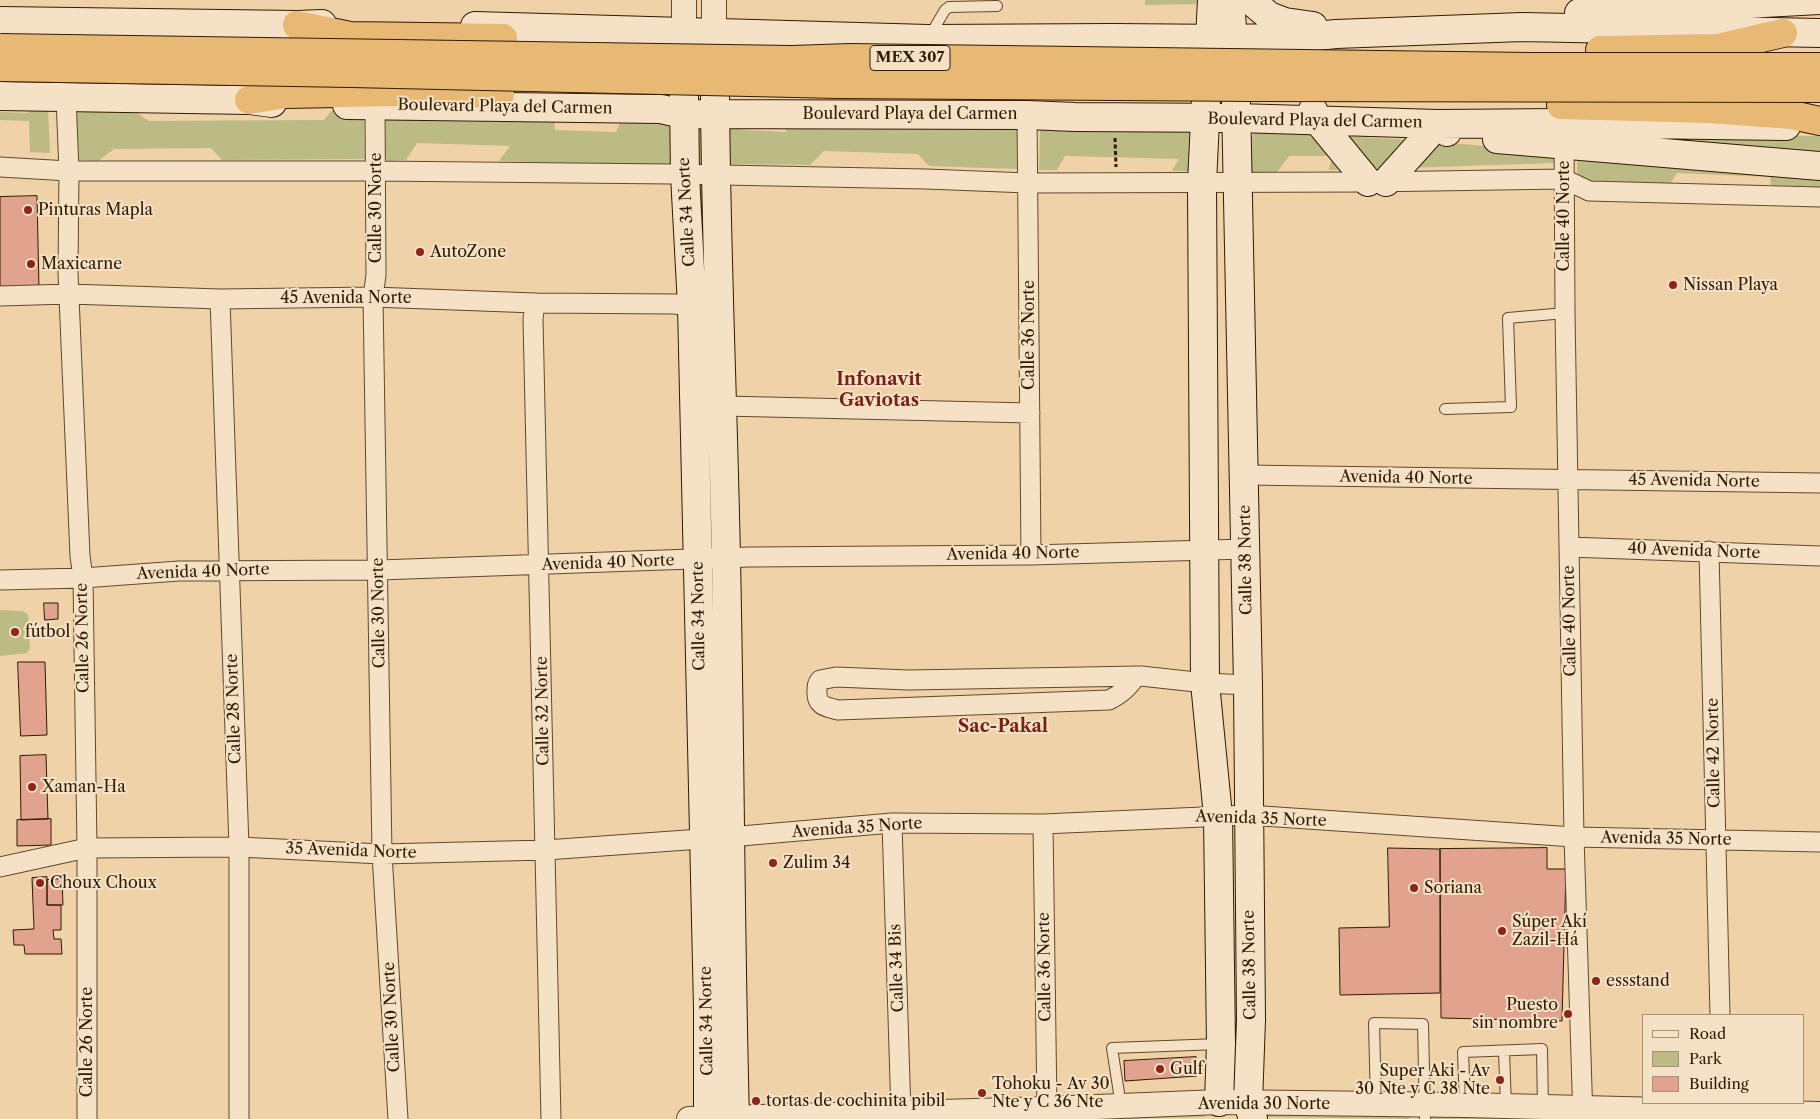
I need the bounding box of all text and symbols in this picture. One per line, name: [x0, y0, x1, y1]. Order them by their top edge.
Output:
road number: MEX 307: [870, 46, 950, 70]
street label: Boulevard Playa del Carmen: [397, 96, 613, 118]
street label: Boulevard Playa del Carmen: [802, 104, 1018, 124]
street label: Boulevard Playa del Carmen: [1207, 110, 1423, 132]
street label: Calle 30 Norte: [366, 153, 386, 263]
street label: Calle 34 Norte: [675, 157, 699, 267]
street label: Calle 40 Norte: [1554, 160, 1574, 272]
place label: Pinturas Mapla: [38, 200, 153, 220]
marker: Pinturas Mapla: [22, 204, 34, 216]
place label: AutoZone: [430, 242, 506, 262]
marker: AutoZone: [414, 246, 426, 258]
place label: Maxicarne: [41, 254, 122, 274]
marker: Maxicarne: [25, 258, 37, 270]
place label: Nissan Playa: [1683, 275, 1778, 295]
marker: Nissan Playa: [1667, 279, 1679, 291]
street label: Calle 36 Norte: [1019, 280, 1039, 390]
street label: 45 Avenida Norte: [280, 288, 412, 308]
district label: Infonavit Gaviotas: [836, 369, 922, 412]
street label: Avenida 40 Norte: [1339, 467, 1473, 489]
street label: 45 Avenida Norte: [1628, 470, 1760, 492]
street label: Calle 38 Norte: [1235, 505, 1257, 615]
street label: 40 Avenida Norte: [1627, 539, 1761, 563]
street label: Avenida 40 Norte: [946, 543, 1080, 565]
street label: Avenida 40 Norte: [541, 551, 675, 575]
street label: Calle 30 Norte: [368, 557, 390, 669]
street label: Avenida 40 Norte: [136, 560, 270, 584]
street label: Calle 34 Norte: [688, 561, 710, 671]
street label: Calle 40 Norte: [1559, 565, 1581, 677]
street label: Calle 26 Norte: [72, 583, 94, 693]
place label: fútbol: [25, 622, 70, 642]
marker: fútbol: [9, 626, 21, 638]
street label: Calle 28 Norte: [222, 653, 246, 765]
street label: Calle 32 Norte: [532, 656, 554, 766]
street label: Calle 42 Norte: [1703, 698, 1725, 808]
district label: Sac-Pakal: [958, 716, 1048, 738]
place label: Xaman-Ha: [42, 777, 126, 797]
marker: Xaman-Ha: [26, 781, 38, 793]
street label: Avenida 35 Norte: [1195, 807, 1327, 831]
street label: Avenida 35 Norte: [791, 814, 923, 842]
street label: Avenida 35 Norte: [1600, 828, 1732, 850]
street label: 35 Avenida Norte: [285, 839, 417, 863]
place label: Zulim 34: [783, 853, 850, 873]
marker: Zulim 34: [767, 857, 779, 869]
place label: Choux Choux: [50, 873, 157, 893]
marker: Choux Choux: [34, 877, 46, 889]
place label: Soriana: [1424, 878, 1482, 898]
marker: Soriana: [1408, 882, 1420, 894]
street label: Calle 38 Norte: [1239, 910, 1261, 1020]
street label: Calle 36 Norte: [1034, 912, 1056, 1022]
place label: Súper Akí Zazil-Há: [1512, 912, 1587, 950]
street label: Calle 34 Bis: [886, 923, 908, 1013]
marker: Súper Akí Zazil-Há: [1496, 925, 1508, 937]
street label: Calle 30 Norte: [380, 961, 404, 1073]
street label: Calle 34 Norte: [696, 966, 718, 1076]
place label: essstand: [1606, 971, 1670, 991]
marker: essstand: [1590, 975, 1602, 987]
street label: Calle 26 Norte: [77, 987, 97, 1097]
place label: Puesto sin nombre: [1472, 995, 1558, 1033]
marker: Puesto sin nombre: [1562, 1008, 1574, 1020]
legend: [1642, 1014, 1805, 1104]
text: Road: [1689, 1024, 1726, 1043]
text: Park: [1689, 1049, 1722, 1068]
place label: Gulf: [1170, 1059, 1203, 1079]
place label: Super Aki - Av 30 Nte y C 38 Nte: [1355, 1061, 1490, 1099]
marker: Gulf: [1154, 1063, 1166, 1075]
place label: Tohoku - Av 30 Nte y C 36 Nte: [992, 1074, 1110, 1112]
marker: Super Aki - Av 30 Nte y C 38 Nte: [1494, 1074, 1506, 1086]
text: Building: [1689, 1074, 1749, 1093]
marker: Tohoku - Av 30 Nte y C 36 Nte: [976, 1087, 988, 1099]
place label: tortas de cochinita pibil: [766, 1091, 945, 1111]
street label: Avenida 30 Norte: [1198, 1094, 1330, 1114]
marker: tortas de cochinita pibil: [750, 1095, 762, 1107]

